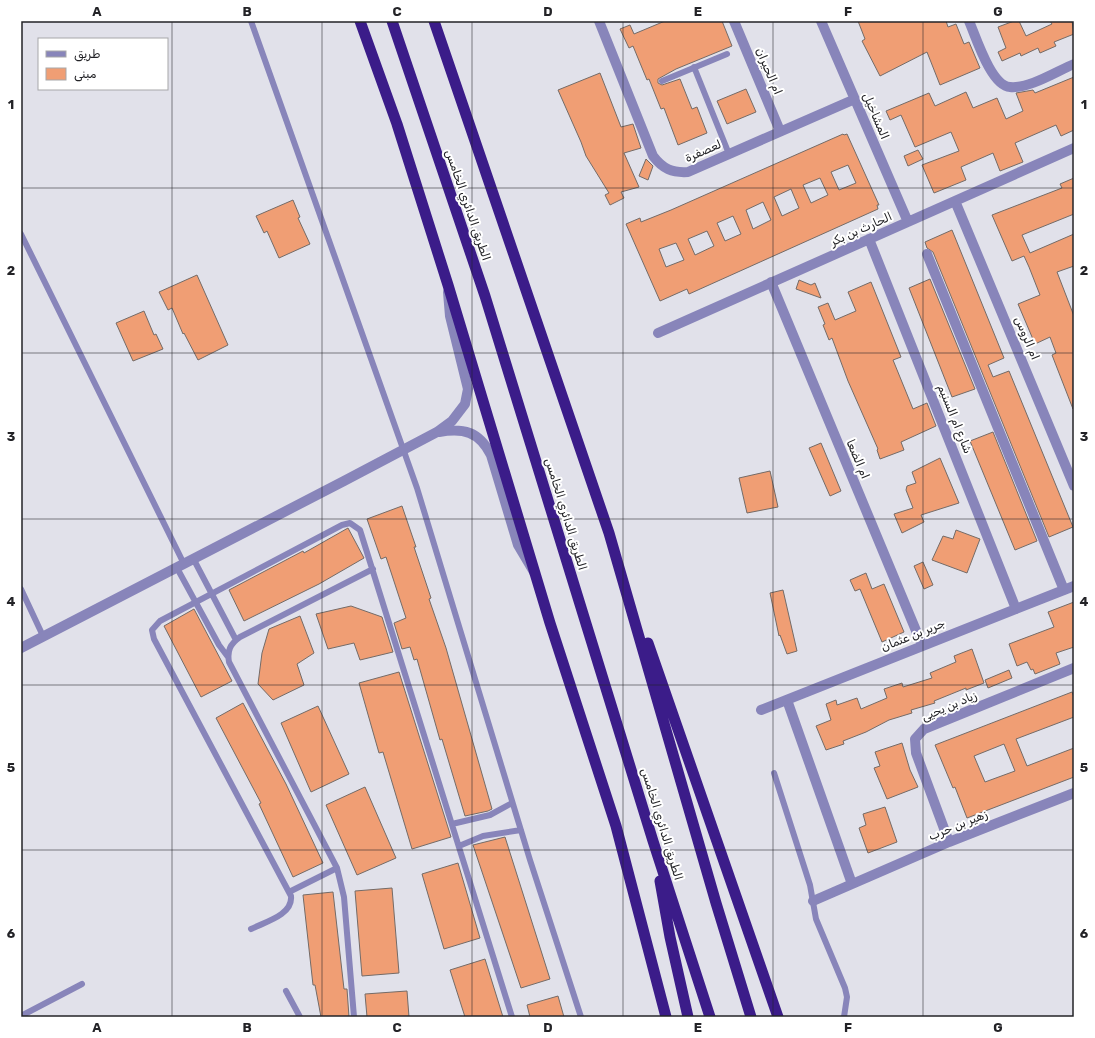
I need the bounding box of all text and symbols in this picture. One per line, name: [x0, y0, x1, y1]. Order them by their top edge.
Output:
text: A: [92, 4, 102, 19]
text: B: [242, 4, 252, 19]
text: C: [392, 4, 402, 19]
text: D: [543, 4, 553, 19]
text: E: [694, 4, 702, 19]
text: F: [844, 4, 852, 19]
text: G: [993, 4, 1003, 19]
legend: [38, 38, 168, 90]
street label: ام الحيران: [751, 45, 785, 97]
text: طريق: [74, 47, 100, 62]
text: مبنى: [74, 67, 97, 82]
street label: المشاخيل: [860, 91, 892, 141]
text: 1: [8, 97, 14, 112]
text: 1: [1081, 97, 1087, 112]
street label: لعصفرة: [683, 137, 724, 166]
street label: الطريق الدائري الخامس: [441, 148, 494, 263]
street label: الحارث بن بكر: [827, 209, 895, 250]
text: 2: [7, 263, 15, 278]
text: 2: [1080, 263, 1088, 278]
street label: ام الروس: [1010, 314, 1042, 363]
street label: شارع ام السنيم: [933, 382, 975, 456]
text: 3: [7, 429, 16, 444]
text: 3: [1080, 429, 1089, 444]
street label: ام الضعا: [842, 437, 873, 482]
street label: الطريق الدائري الخامس: [541, 456, 590, 572]
text: 4: [7, 594, 16, 609]
text: 4: [1080, 594, 1089, 609]
street label: جرير بن عثمان: [879, 616, 947, 655]
street label: زياد بن يحيى: [919, 688, 979, 725]
text: 5: [7, 760, 15, 775]
text: 5: [1080, 760, 1088, 775]
street label: الطريق الدائري الخامس: [637, 766, 686, 882]
street label: زهير بن حرب: [926, 807, 990, 844]
text: 6: [7, 926, 16, 941]
text: 6: [1080, 926, 1089, 941]
text: A: [92, 1020, 102, 1035]
text: B: [242, 1020, 252, 1035]
text: C: [392, 1020, 402, 1035]
text: D: [543, 1020, 553, 1035]
text: E: [694, 1020, 702, 1035]
text: F: [844, 1020, 852, 1035]
text: G: [993, 1020, 1003, 1035]

